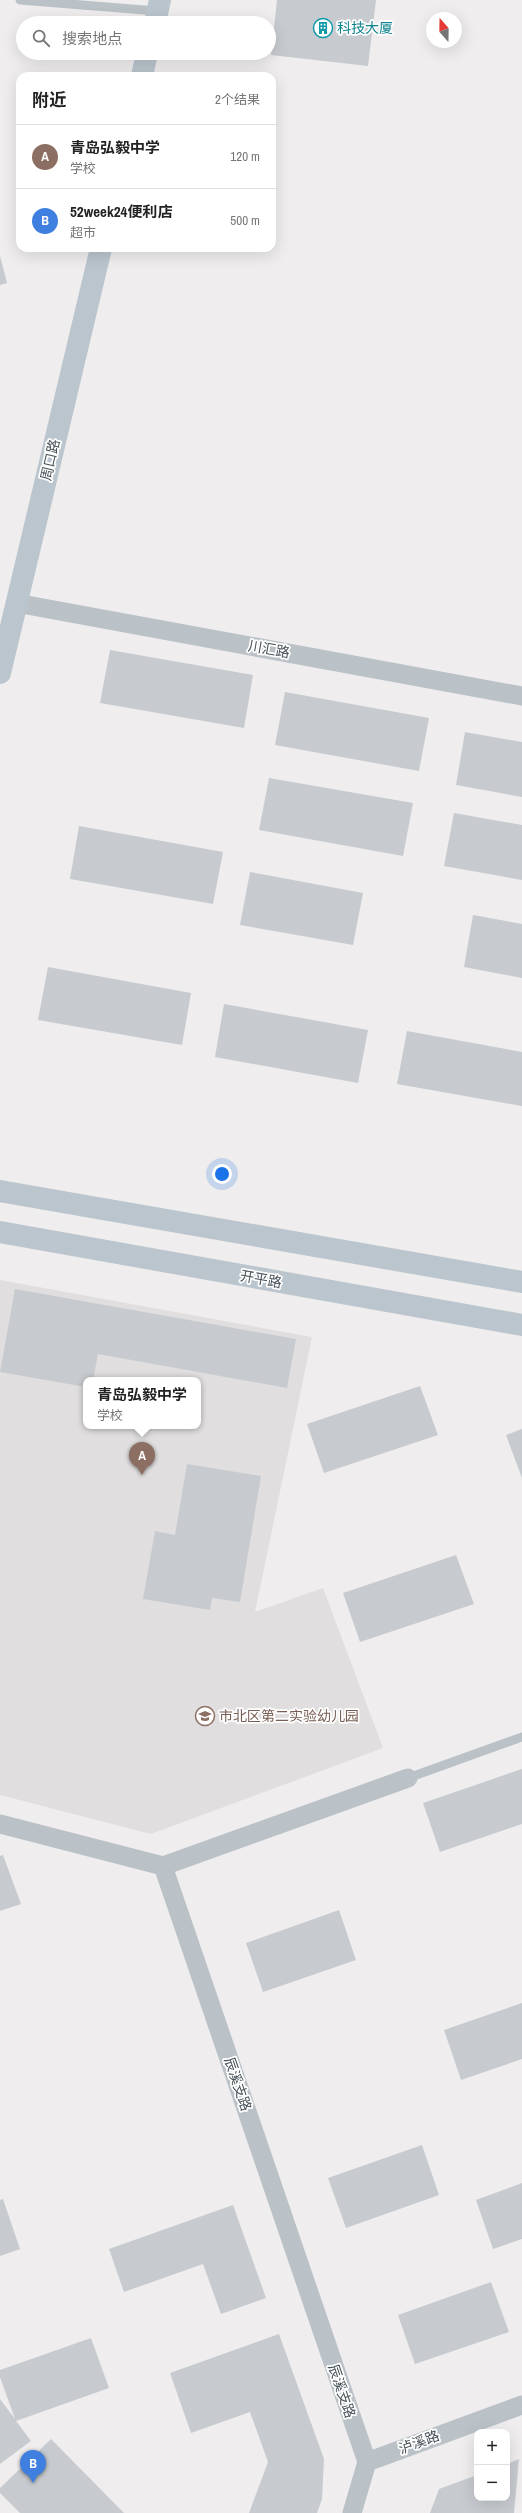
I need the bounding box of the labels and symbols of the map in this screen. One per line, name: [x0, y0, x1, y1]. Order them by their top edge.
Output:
north arrow: [426, 12, 462, 48]
building icon: 科技大厦: [312, 17, 334, 39]
place label: 科技大厦: [337, 19, 393, 37]
street label: 周口路: [37, 438, 63, 482]
street label: 川汇路: [247, 636, 291, 662]
your location: [212, 1164, 232, 1184]
street label: 开平路: [239, 1266, 283, 1292]
pin: A: [129, 1442, 155, 1475]
school or university icon: 市北区第二实验幼儿园: [194, 1705, 216, 1727]
place label: 市北区第二实验幼儿园: [219, 1707, 359, 1725]
street label: 辰溪支路: [220, 2055, 256, 2113]
street label: 辰溪支路: [324, 2362, 360, 2420]
street label: 泸溪路: [396, 2426, 442, 2458]
pin: B: [20, 2450, 46, 2483]

